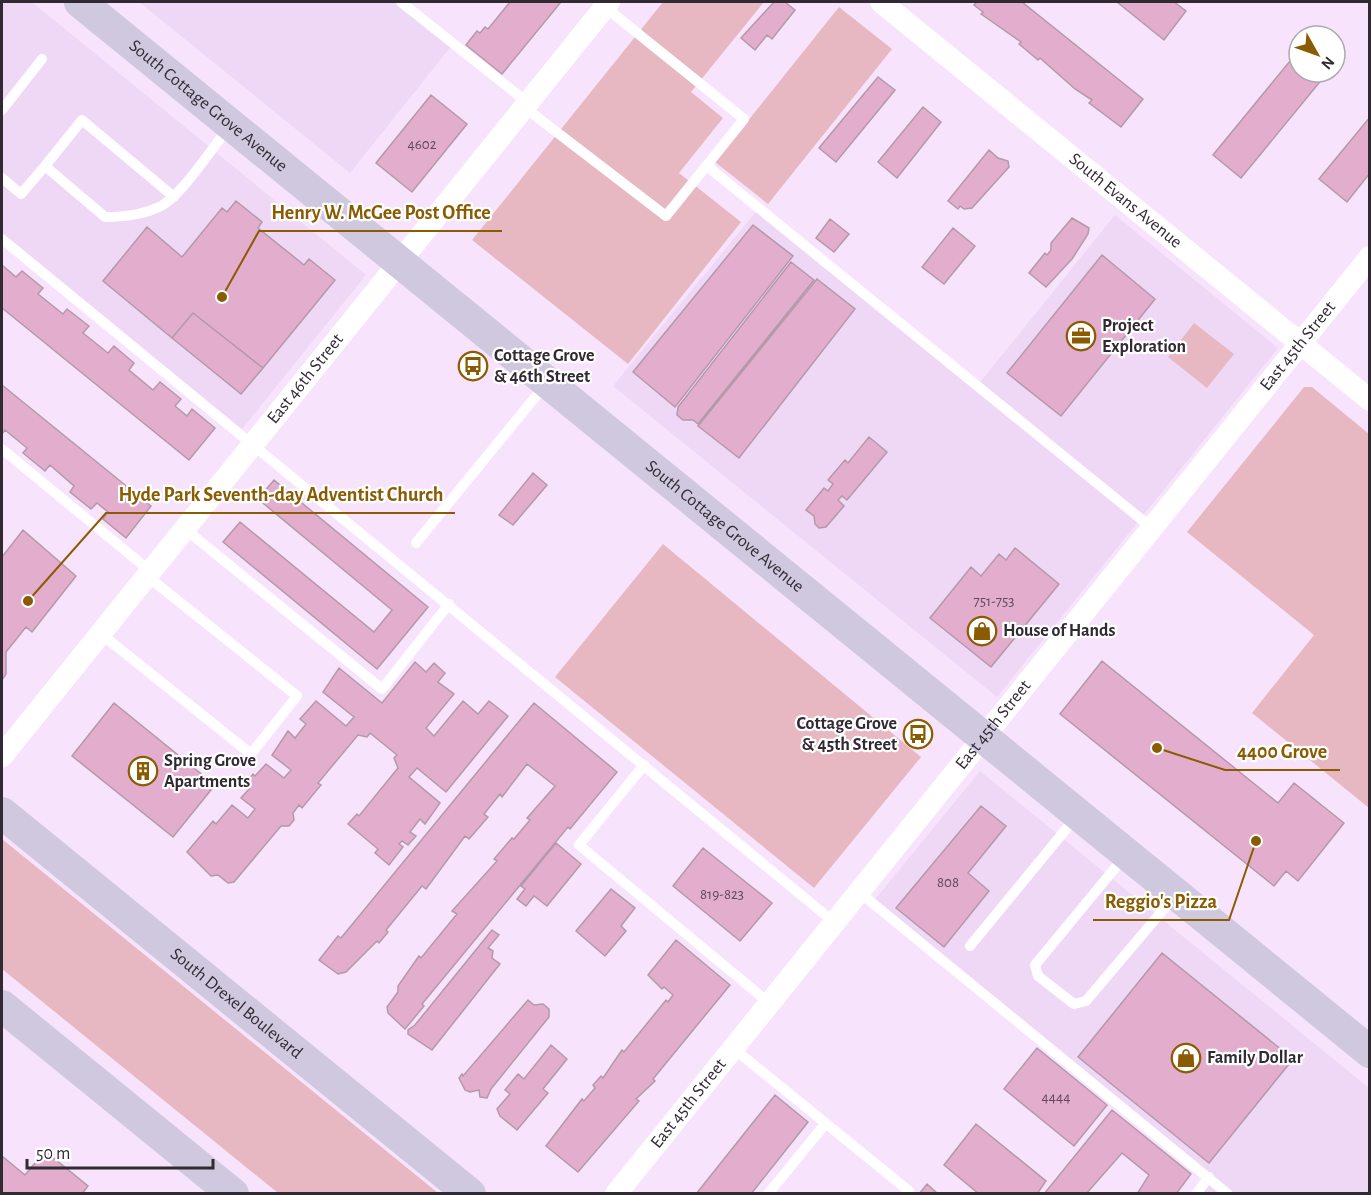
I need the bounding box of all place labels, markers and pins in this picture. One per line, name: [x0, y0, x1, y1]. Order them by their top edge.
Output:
callout: Henry W. McGee Post Office: [259, 193, 502, 231]
place label: Project Exploration: [1102, 317, 1186, 356]
office icon: Project Exploration: [1065, 320, 1097, 352]
place label: Cottage Grove & 46th Street: [494, 347, 595, 386]
bus stop icon: Cottage Grove & 46th Street: [457, 350, 489, 382]
callout: Hyde Park Seventh-day Adventist Church: [106, 475, 455, 513]
shop icon: House of Hands: [966, 615, 998, 647]
place label: House of Hands: [1003, 622, 1116, 640]
place label: Cottage Grove & 45th Street: [796, 715, 897, 754]
bus stop icon: Cottage Grove & 45th Street: [902, 718, 934, 750]
callout: 4400 Grove: [1225, 732, 1340, 770]
place label: Spring Grove Apartments: [164, 752, 256, 791]
building icon: Spring Grove Apartments: [127, 755, 159, 787]
callout: Reggio's Pizza: [1093, 882, 1229, 920]
shop icon: Family Dollar: [1170, 1042, 1202, 1074]
place label: Family Dollar: [1207, 1049, 1304, 1067]

